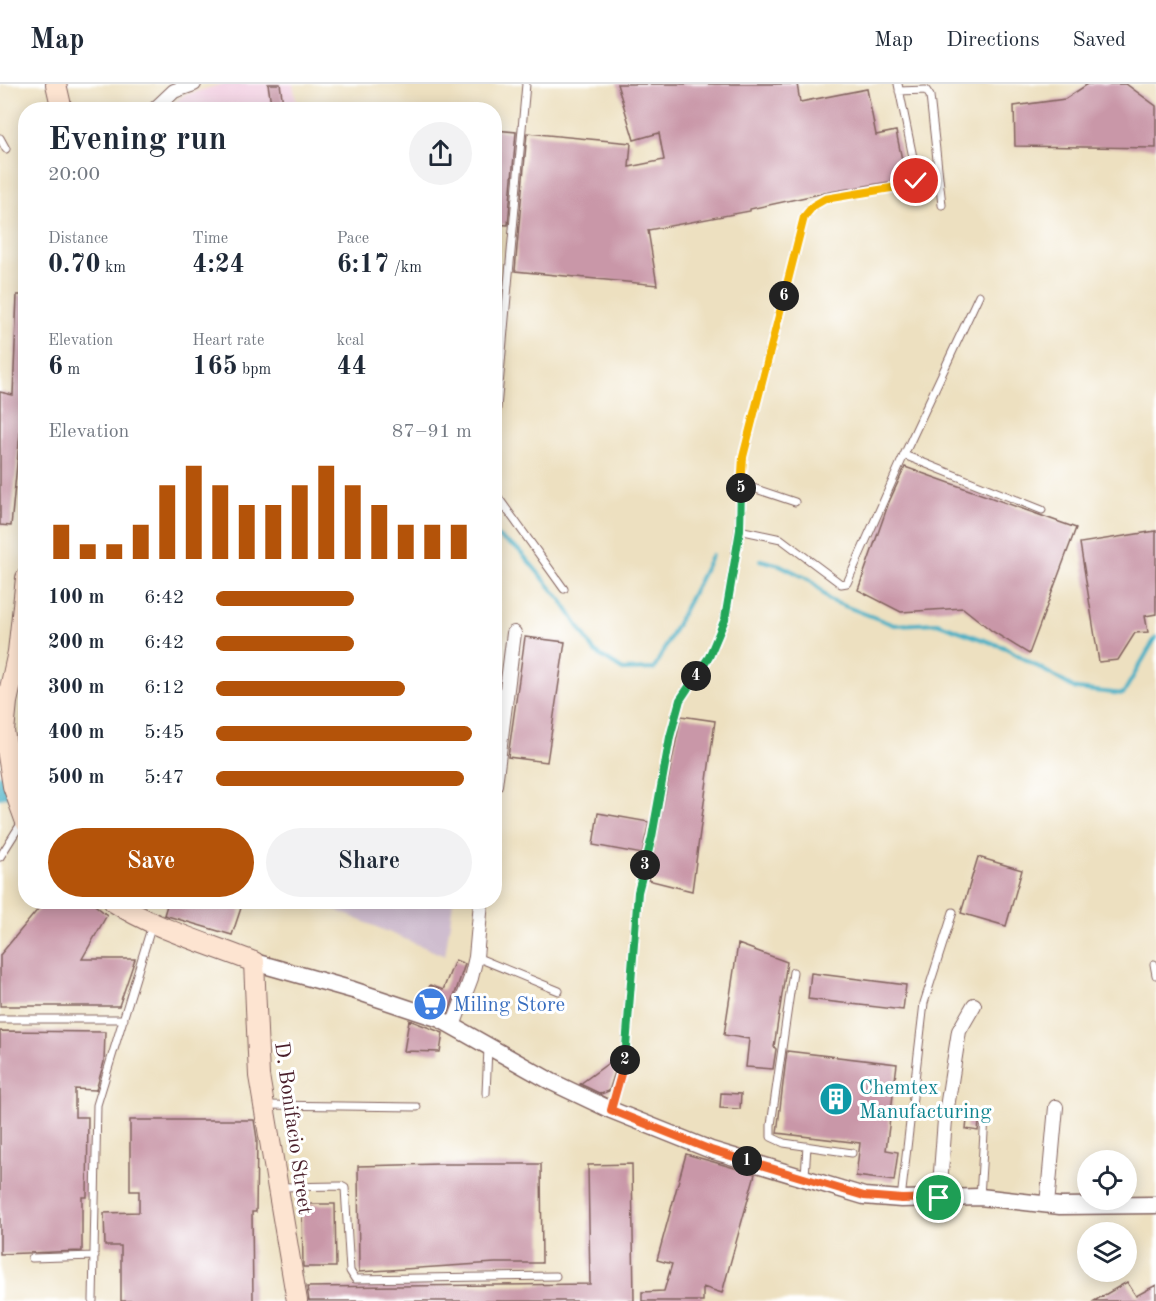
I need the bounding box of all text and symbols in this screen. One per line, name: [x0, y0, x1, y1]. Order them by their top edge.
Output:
text: Map: [30, 27, 84, 55]
text: Map: [874, 30, 913, 51]
text: Directions: [946, 30, 1040, 51]
text: Saved: [1073, 30, 1126, 51]
button: share: [409, 122, 472, 185]
text: Evening run: [48, 124, 227, 157]
pin: [890, 155, 941, 206]
icon: check: [899, 164, 932, 197]
text: 20:00: [48, 165, 100, 185]
text: Distance: [48, 231, 108, 247]
text: Time: [192, 231, 228, 247]
text: Pace: [337, 231, 369, 247]
text: 0.70: [48, 252, 101, 278]
text: 4:24: [192, 252, 245, 278]
text: 6:17: [337, 252, 389, 278]
text: km: [101, 260, 126, 276]
text: /km: [389, 260, 422, 276]
pin: 6: [769, 281, 799, 311]
text: 6: [779, 288, 789, 304]
text: Elevation: [48, 333, 113, 349]
text: Heart rate: [192, 333, 264, 349]
text: kcal: [337, 333, 364, 349]
text: 6: [48, 354, 63, 380]
text: 165: [192, 354, 238, 380]
text: 44: [337, 354, 367, 380]
text: m: [63, 362, 80, 378]
text: bpm: [238, 362, 271, 378]
text: Elevation: [48, 422, 129, 442]
text: 87–91 m: [392, 422, 472, 442]
pin: 5: [726, 473, 756, 503]
text: 5: [736, 480, 746, 496]
text: 100 m: [48, 588, 104, 608]
text: 6:42: [144, 588, 184, 608]
text: 200 m: [48, 633, 104, 653]
text: 6:42: [144, 633, 184, 653]
pin: 4: [681, 661, 711, 691]
text: 4: [691, 668, 701, 684]
text: 300 m: [48, 678, 104, 698]
text: 6:12: [144, 678, 184, 698]
text: 400 m: [48, 723, 104, 743]
text: 5:45: [144, 723, 184, 743]
text: 500 m: [48, 768, 104, 788]
text: 5:47: [144, 768, 184, 788]
button: Save: [48, 828, 254, 897]
button: Share: [266, 828, 472, 897]
pin: 3: [630, 850, 660, 880]
text: 3: [640, 857, 650, 873]
supermarket icon: Miling Store: [412, 986, 448, 1022]
place label: Miling Store: [453, 995, 565, 1016]
street label: D. Bonifacio Street: [270, 1041, 315, 1216]
pin: 2: [610, 1045, 640, 1075]
text: 2: [620, 1052, 630, 1068]
place label: Chemtex Manufacturing: [859, 1078, 992, 1123]
building icon: Chemtex Manufacturing: [818, 1081, 854, 1117]
pin: 1: [732, 1146, 762, 1176]
map controls: [1077, 1150, 1137, 1282]
button: locate: [1077, 1150, 1137, 1210]
text: 1: [742, 1153, 752, 1169]
pin: [913, 1172, 964, 1223]
icon: arrive: [922, 1181, 955, 1214]
button: layers: [1077, 1222, 1137, 1282]

